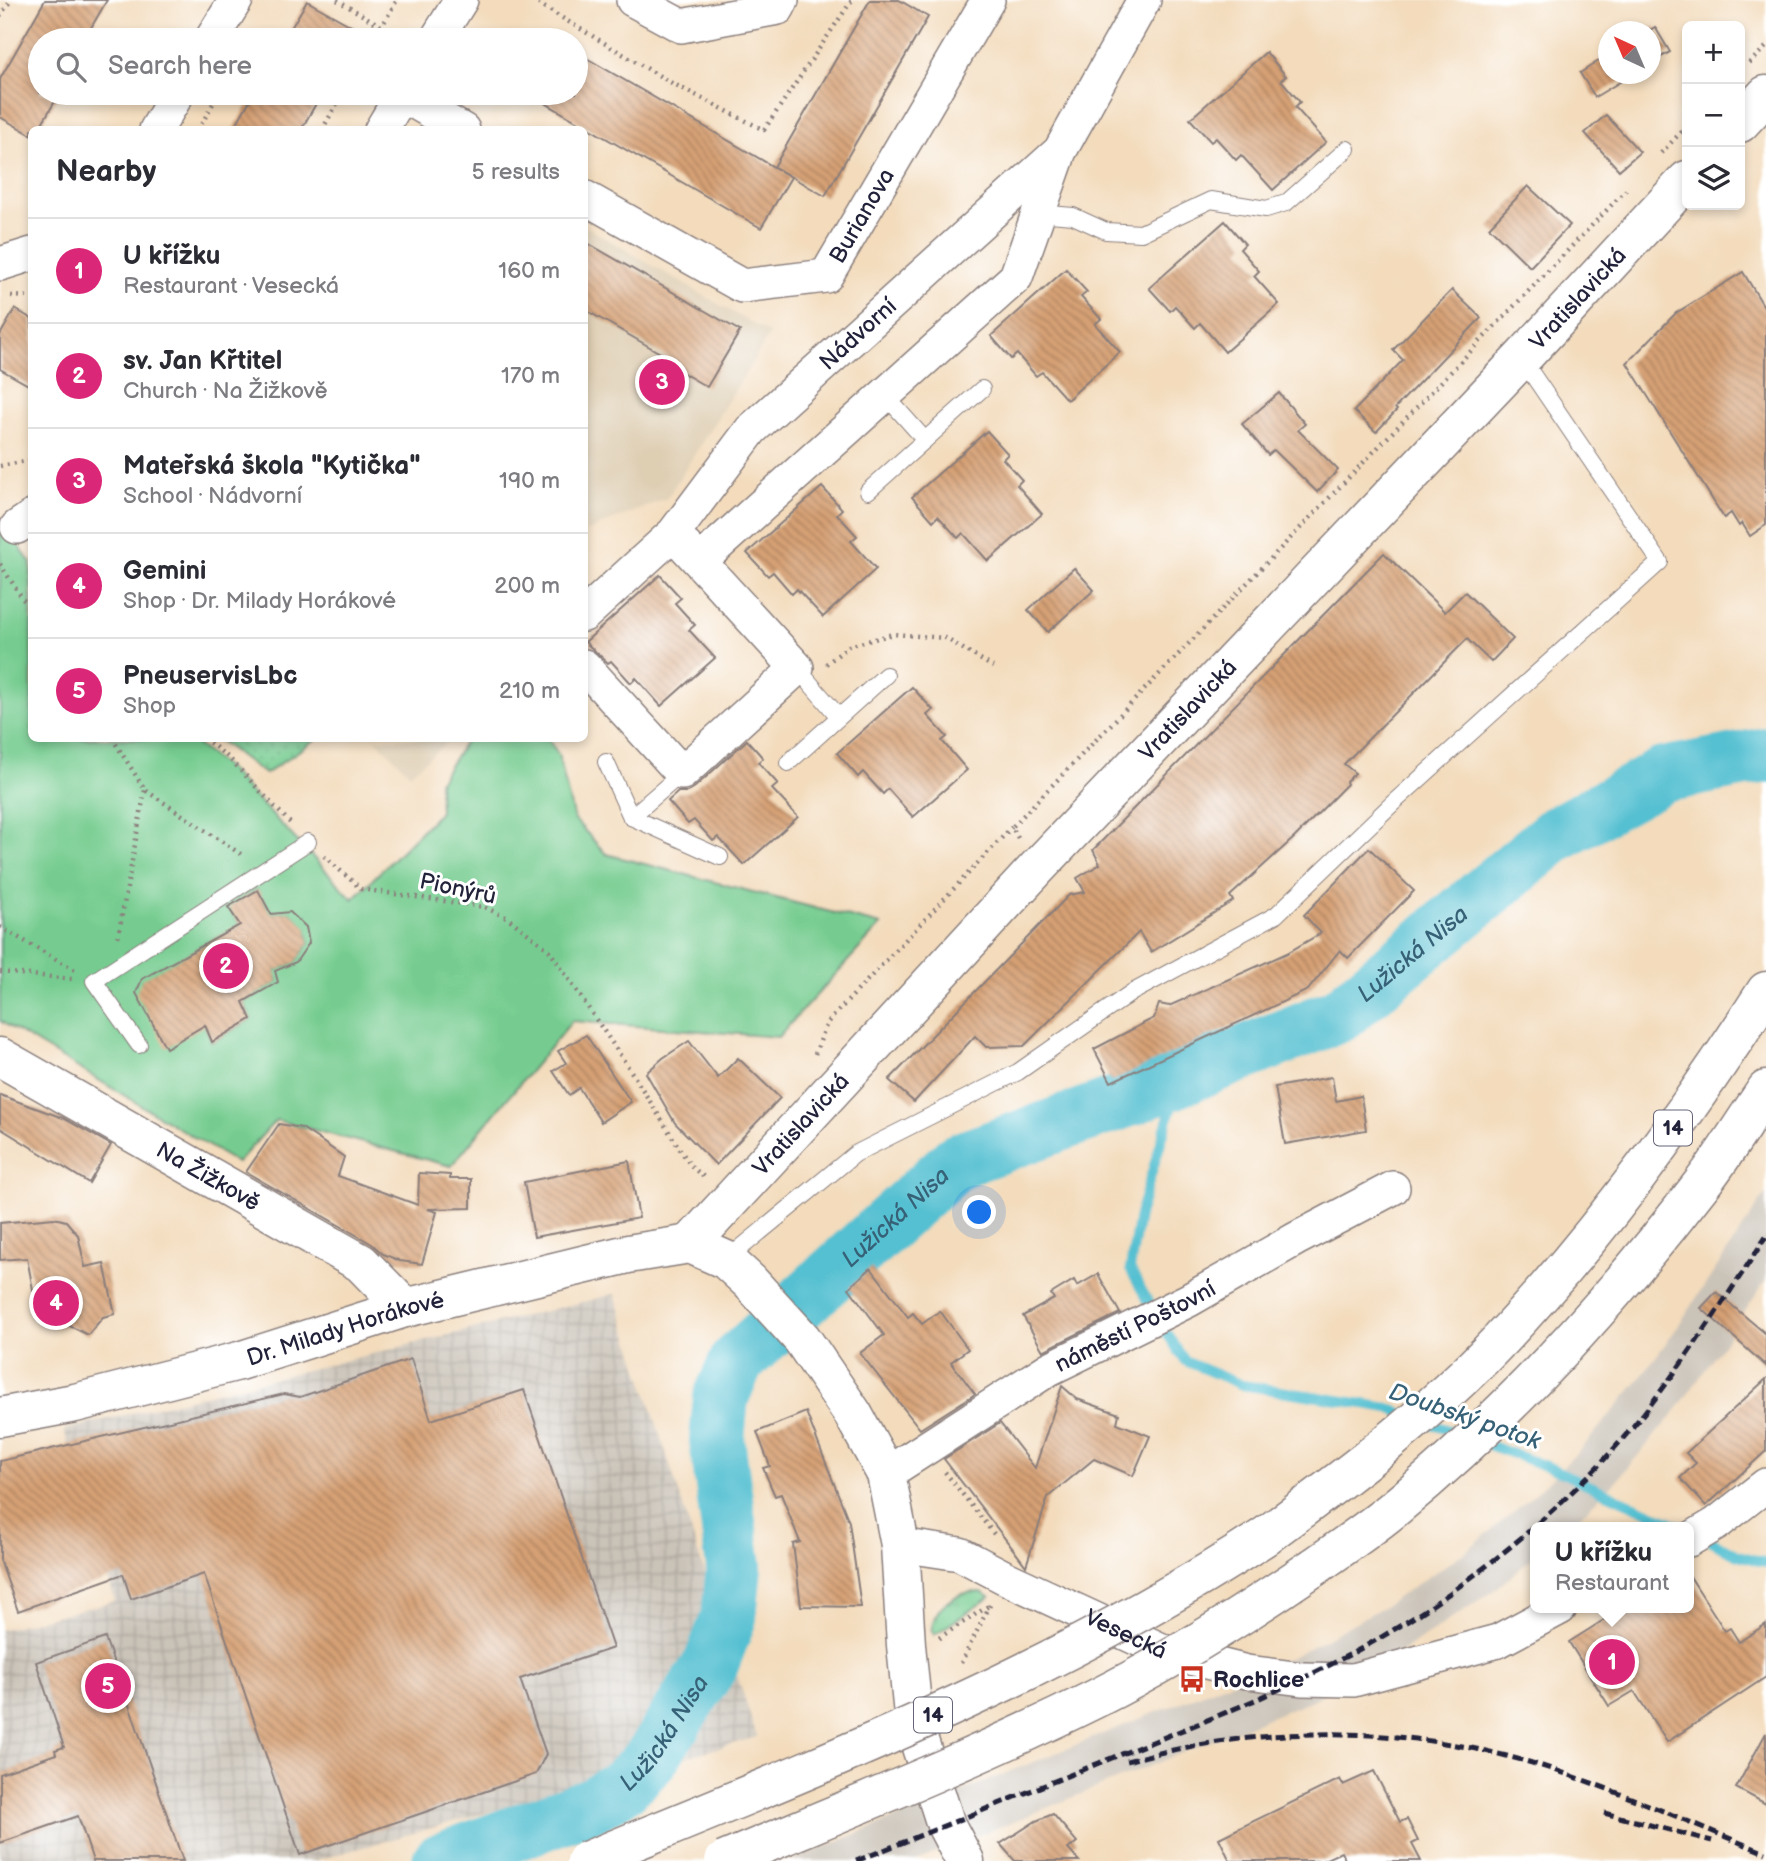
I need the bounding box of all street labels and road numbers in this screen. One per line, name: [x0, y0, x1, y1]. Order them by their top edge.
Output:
street label: Burianova: [824, 164, 901, 268]
street label: Vratislavická: [1524, 242, 1632, 356]
street label: Nádvorní: [814, 292, 903, 376]
street label: Vratislavická: [1133, 654, 1243, 767]
street label: Pionýrů: [417, 867, 499, 911]
street label: Vratislavická: [747, 1068, 855, 1182]
road number: 14: [1654, 1110, 1692, 1146]
street label: Na Žižkově: [151, 1136, 265, 1218]
street label: náměstí Poštovní: [1050, 1275, 1221, 1379]
street label: Dr. Milady Horákové: [243, 1286, 447, 1373]
street label: Vesecká: [1080, 1603, 1171, 1666]
road number: 14: [914, 1698, 952, 1732]

